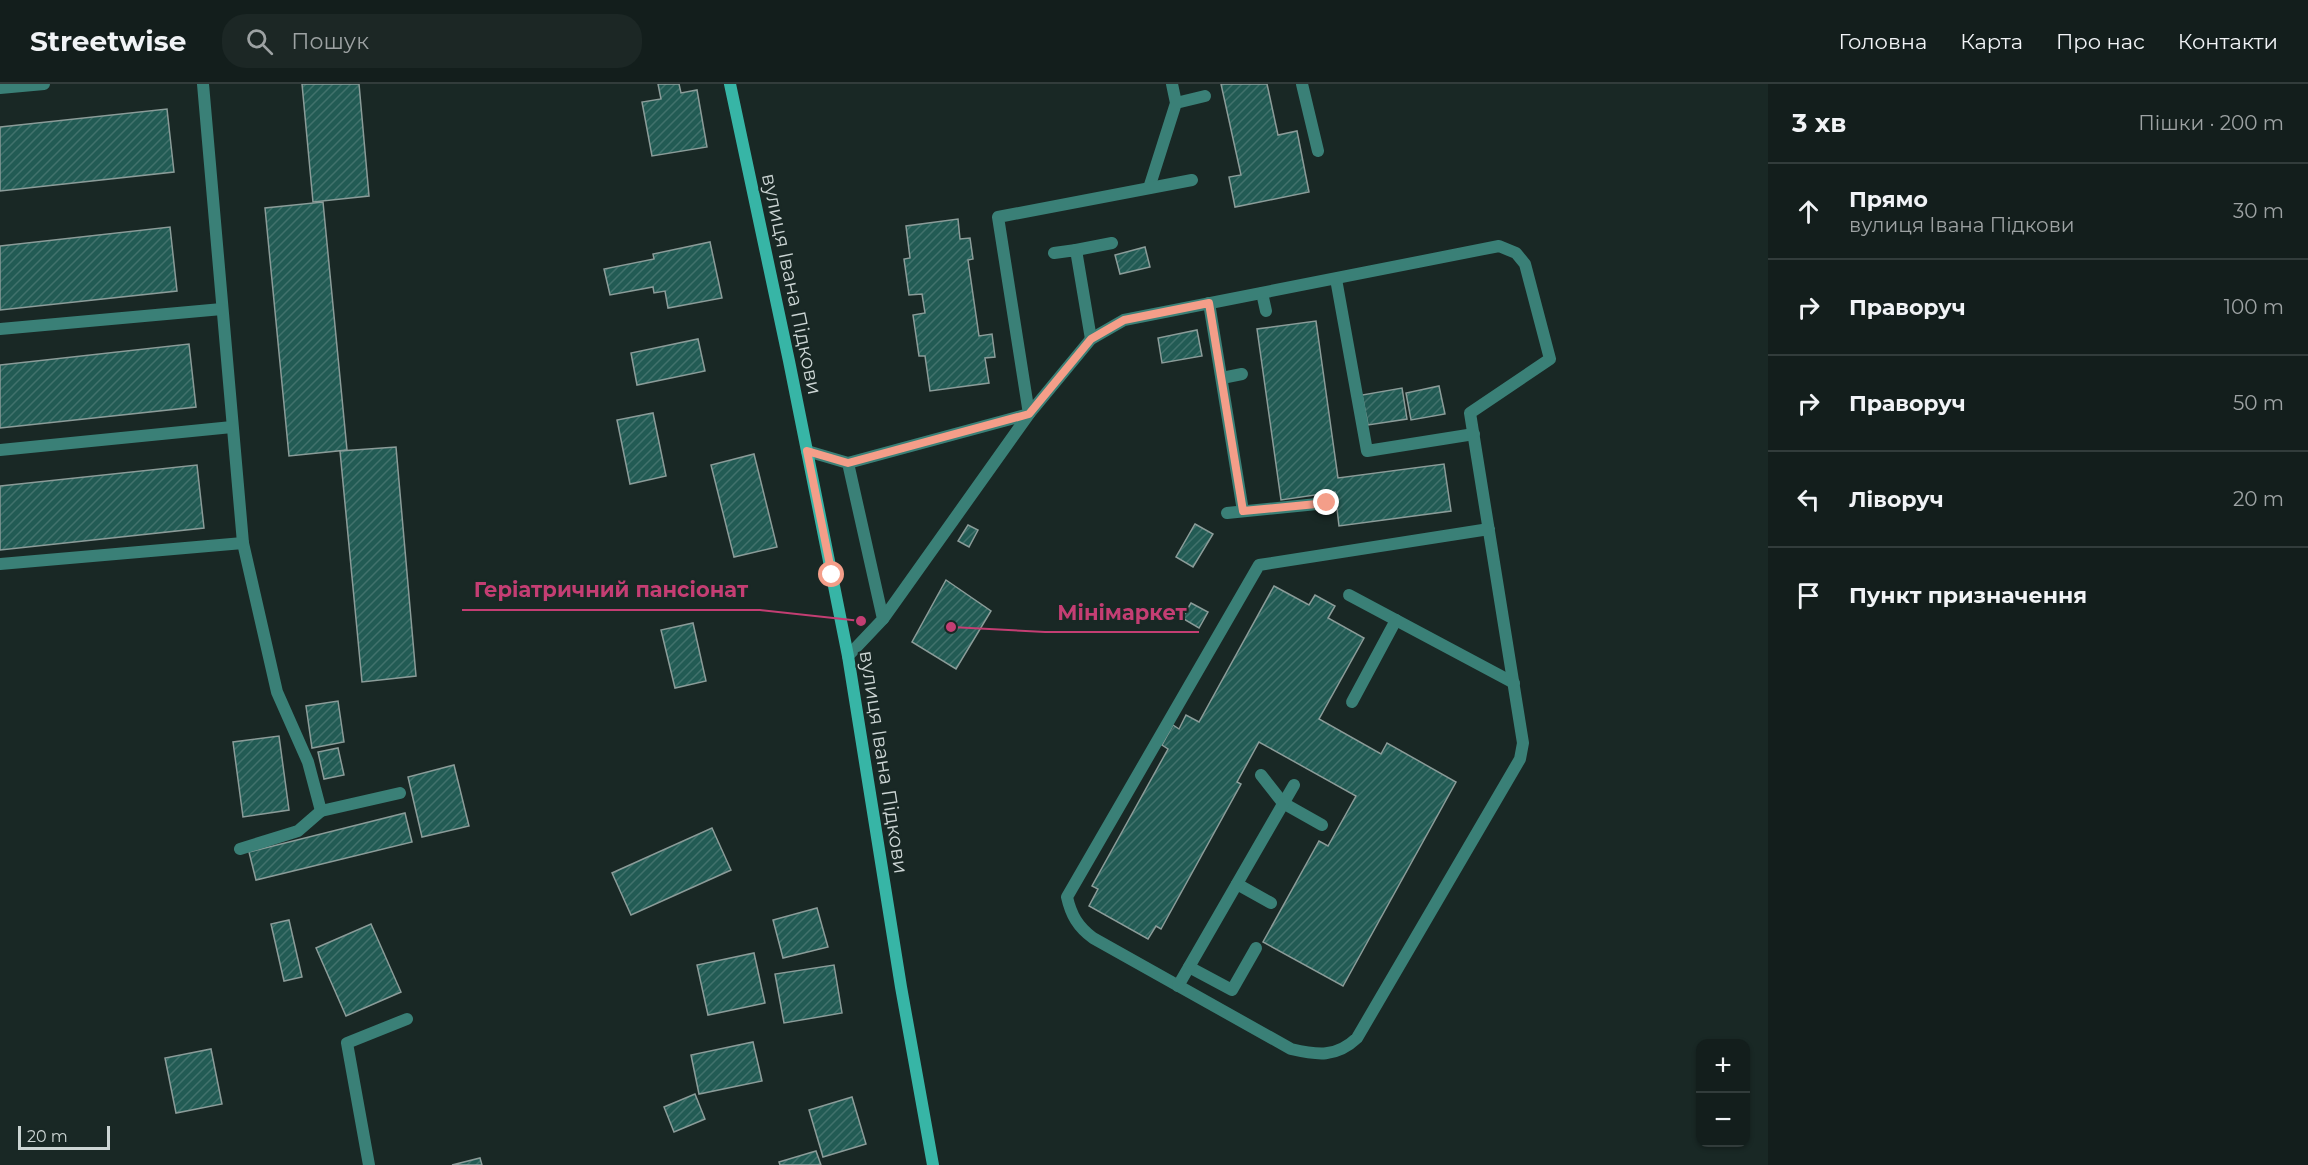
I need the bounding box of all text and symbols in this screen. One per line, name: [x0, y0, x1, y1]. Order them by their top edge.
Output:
search box: [222, 14, 642, 68]
text: Streetwise: [30, 24, 186, 58]
icon: search: [243, 25, 276, 58]
text: Пошук: [291, 28, 369, 55]
text: Головна: [1839, 29, 1927, 54]
text: Карта: [1960, 29, 2023, 54]
text: Про нас: [2056, 29, 2145, 54]
text: Контакти: [2178, 29, 2278, 54]
text: 3 хв: [1792, 107, 1846, 139]
text: Пішки · 200 m: [2138, 111, 2284, 135]
street label: вулиця Івана Підкови: [757, 171, 827, 397]
text: Прямо: [1849, 186, 1928, 213]
icon: ahead: [1792, 195, 1825, 228]
text: 30 m: [2233, 199, 2284, 223]
text: вулиця Івана Підкови: [1849, 213, 2075, 237]
icon: right: [1792, 291, 1825, 324]
text: Праворуч: [1849, 294, 1966, 321]
text: 100 m: [2224, 295, 2284, 319]
icon: right: [1792, 387, 1825, 420]
text: Праворуч: [1849, 390, 1966, 417]
text: 50 m: [2233, 391, 2284, 415]
icon: left: [1792, 483, 1825, 516]
text: Ліворуч: [1849, 486, 1944, 513]
text: 20 m: [2233, 487, 2284, 511]
route end: [1313, 489, 1339, 515]
route start: [818, 561, 844, 587]
callout: Геріатричний пансіонат: [462, 571, 760, 610]
text: Геріатричний пансіонат: [474, 577, 749, 602]
icon: arrive: [1792, 579, 1825, 612]
text: Пункт призначення: [1849, 582, 2087, 609]
callout: Мінімаркет: [1045, 593, 1199, 632]
text: Мінімаркет: [1057, 600, 1188, 625]
street label: вулиця Івана Підкови: [855, 649, 913, 875]
map controls: [1696, 1039, 1750, 1147]
button: +: [1696, 1039, 1750, 1093]
button: −: [1696, 1093, 1750, 1147]
scale bar: [18, 1123, 110, 1150]
text: 20 m: [27, 1127, 68, 1146]

